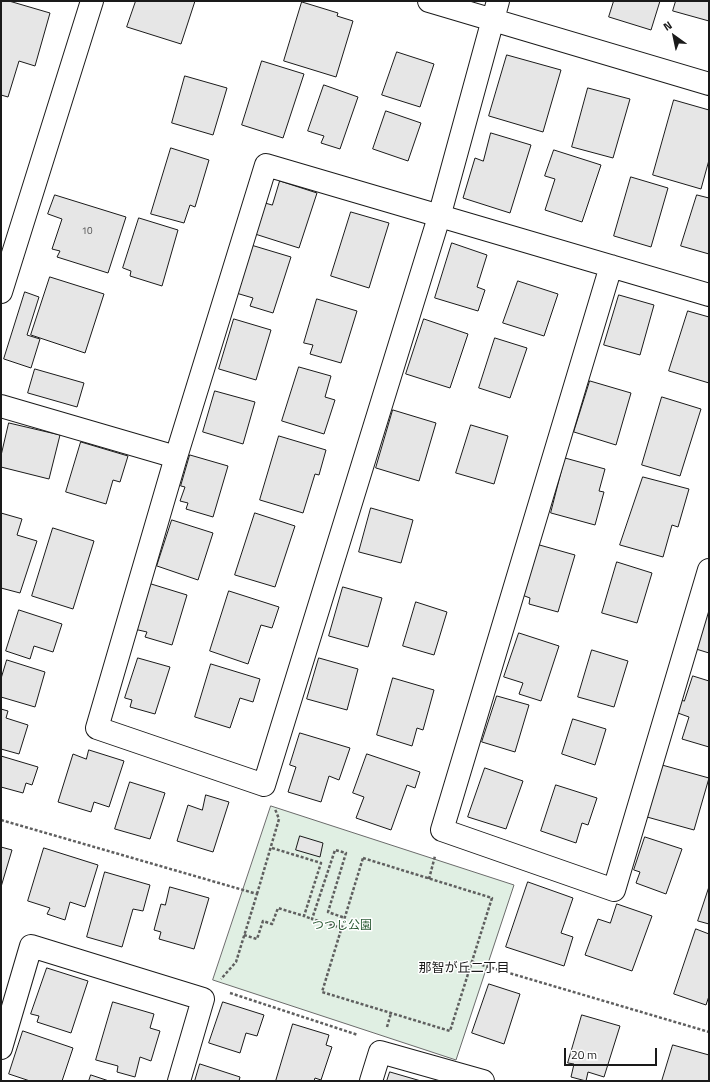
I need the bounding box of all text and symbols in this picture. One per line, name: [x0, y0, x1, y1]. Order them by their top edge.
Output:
north arrow: [654, 16, 694, 56]
text: N: [660, 17, 675, 35]
house number: 10: [81, 226, 93, 238]
park label: つつじ公園: [312, 919, 372, 933]
district label: 那智が丘二丁目: [419, 961, 509, 977]
scale bar: [566, 1040, 659, 1066]
text: 20 m: [571, 1045, 597, 1064]

